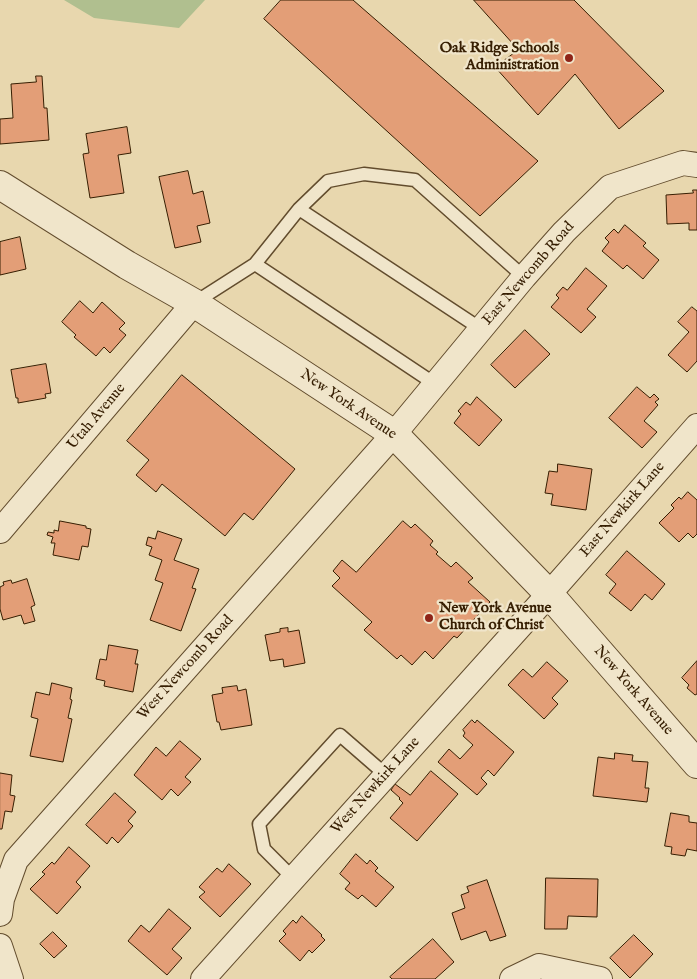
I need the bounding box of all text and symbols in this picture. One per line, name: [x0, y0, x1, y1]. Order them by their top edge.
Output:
place label: Oak Ridge Schools Administration: [440, 40, 559, 75]
marker: Oak Ridge Schools Administration: [563, 52, 575, 64]
street label: East Newcomb Road: [479, 219, 579, 329]
street label: New York Avenue: [296, 366, 400, 444]
street label: Utah Avenue: [64, 380, 130, 454]
street label: East Newkirk Lane: [577, 459, 669, 561]
place label: New York Avenue Church of Christ: [439, 600, 552, 635]
street label: West Newcomb Road: [134, 612, 238, 724]
marker: New York Avenue Church of Christ: [423, 612, 435, 624]
street label: New York Avenue: [589, 643, 677, 739]
street label: West Newkirk Lane: [328, 734, 424, 838]

